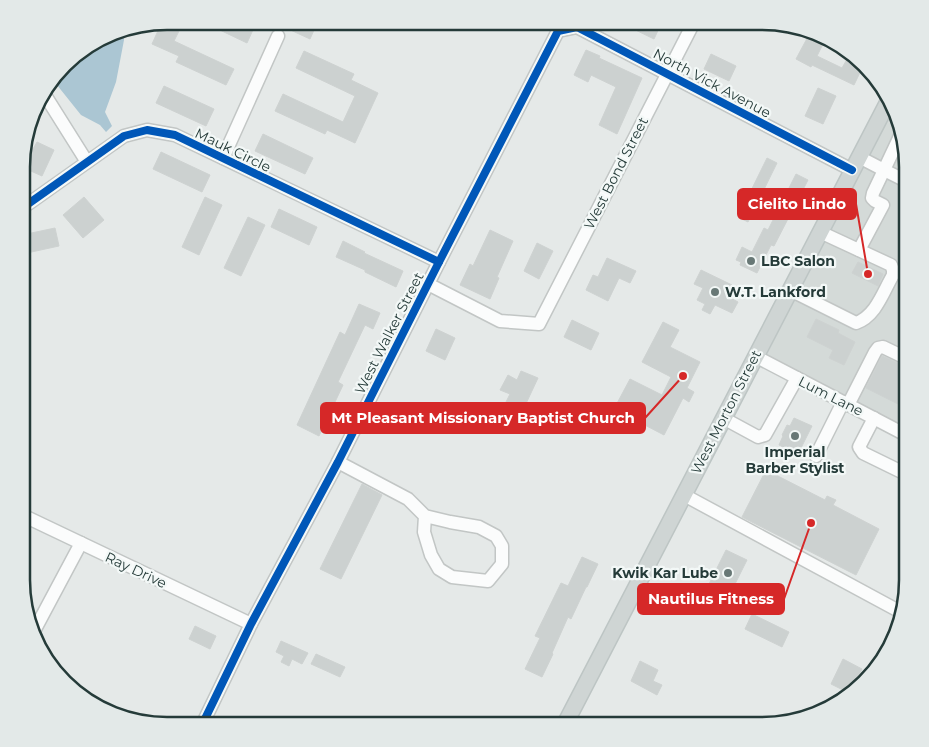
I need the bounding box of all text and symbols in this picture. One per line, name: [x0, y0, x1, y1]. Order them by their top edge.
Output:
street label: North Vick Avenue: [650, 44, 774, 122]
street label: West Bond Street: [580, 114, 652, 232]
street label: Mauk Circle: [192, 124, 274, 176]
callout: Cielito Lindo: [738, 189, 856, 219]
text: Cielito Lindo: [748, 194, 846, 213]
place label: LBC Salon: [761, 252, 835, 270]
marker: LBC Salon: [745, 255, 757, 267]
street label: West Walker Street: [350, 269, 428, 397]
place label: W.T. Lankford: [725, 283, 826, 301]
marker: W.T. Lankford: [709, 286, 721, 298]
street label: West Morton Street: [687, 347, 765, 477]
street label: Lum Lane: [796, 372, 866, 420]
callout: Mt Pleasant Missionary Baptist Church: [321, 403, 645, 433]
text: Mt Pleasant Missionary Baptist Church: [331, 408, 635, 427]
marker: Imperial Barber Stylist: [789, 430, 801, 442]
place label: Imperial Barber Stylist: [746, 443, 844, 477]
street label: Ray Drive: [102, 548, 170, 592]
place label: Kwik Kar Lube: [612, 564, 718, 582]
marker: Kwik Kar Lube: [722, 567, 734, 579]
callout: Nautilus Fitness: [638, 584, 784, 614]
text: Nautilus Fitness: [648, 589, 774, 608]

